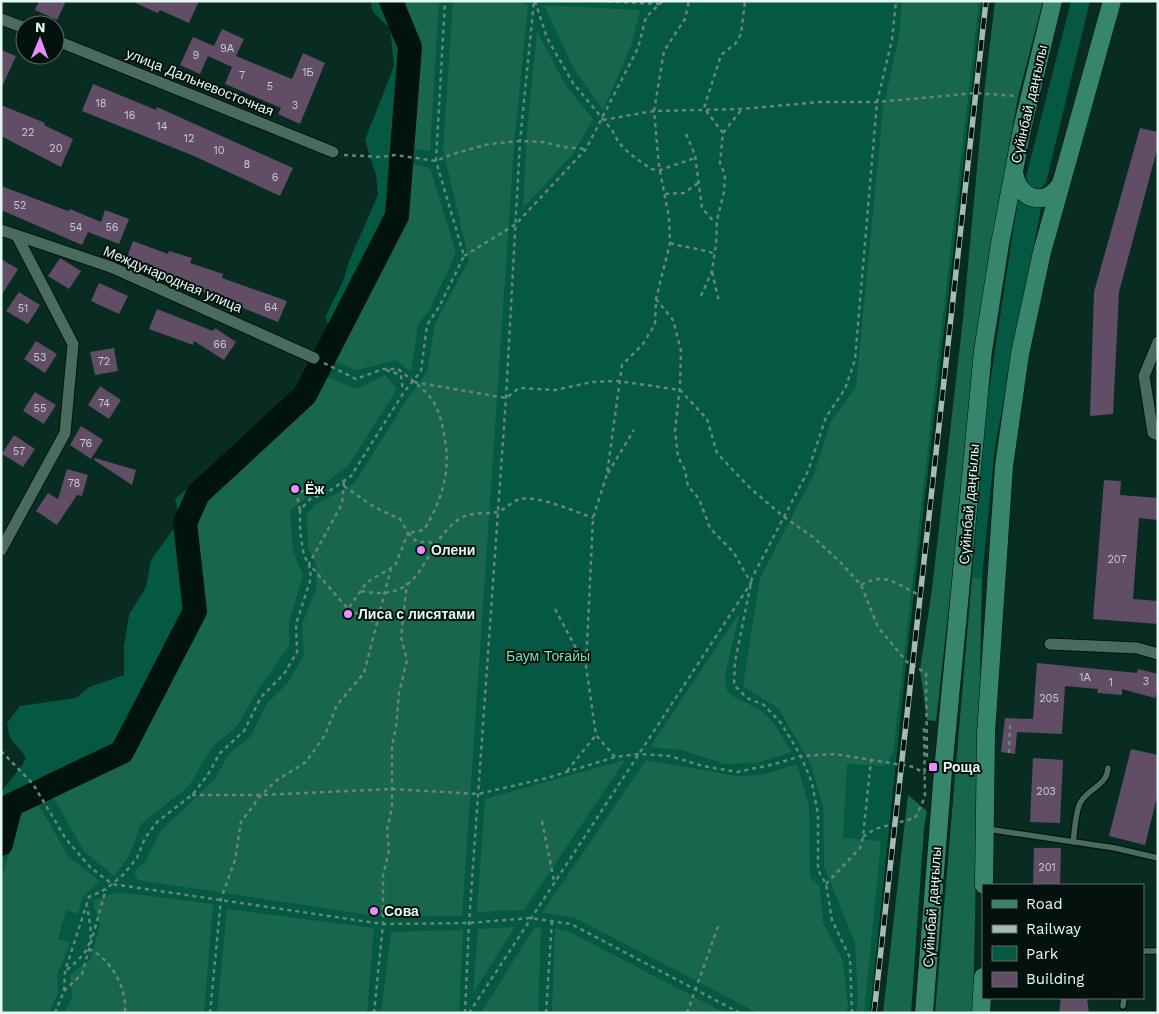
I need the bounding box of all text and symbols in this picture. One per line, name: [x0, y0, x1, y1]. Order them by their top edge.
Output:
north arrow: [15, 15, 65, 65]
text: N: [35, 19, 46, 35]
house number: 9А: [220, 42, 235, 55]
street label: Сүйінбай даңғылы: [1008, 43, 1050, 165]
street label: улица Дальневосточная: [124, 45, 276, 119]
house number: 9: [193, 49, 200, 62]
house number: 1Б: [302, 66, 314, 79]
house number: 7: [239, 69, 245, 82]
house number: 5: [267, 80, 273, 93]
house number: 18: [95, 97, 107, 110]
house number: 3: [292, 99, 298, 112]
house number: 16: [125, 109, 136, 122]
house number: 14: [156, 120, 168, 133]
house number: 22: [22, 126, 34, 139]
house number: 12: [184, 132, 194, 145]
house number: 20: [49, 142, 63, 155]
house number: 10: [213, 144, 225, 157]
house number: 8: [244, 158, 251, 171]
house number: 6: [272, 171, 279, 184]
house number: 52: [14, 199, 26, 212]
house number: 54: [69, 221, 83, 234]
house number: 56: [105, 221, 119, 234]
street label: Международная улица: [101, 242, 245, 316]
house number: 64: [264, 301, 278, 314]
house number: 51: [18, 302, 28, 315]
house number: 66: [213, 338, 227, 351]
house number: 53: [34, 351, 46, 364]
house number: 72: [98, 355, 110, 368]
house number: 74: [98, 397, 110, 410]
house number: 55: [34, 402, 46, 415]
house number: 76: [80, 437, 93, 450]
street label: Сүйінбай даңғылы: [956, 443, 982, 565]
house number: 57: [13, 445, 25, 458]
house number: 78: [68, 477, 81, 490]
place label: Ёж: [305, 481, 325, 497]
marker: Ёж: [289, 483, 301, 495]
place label: Олени: [431, 542, 475, 558]
marker: Олени: [415, 544, 427, 556]
house number: 207: [1107, 553, 1127, 566]
place label: Лиса с лисятами: [358, 606, 475, 622]
marker: Лиса с лисятами: [342, 608, 354, 620]
park label: Баум Тоғайы: [506, 648, 590, 664]
house number: 1А: [1079, 671, 1091, 684]
house number: 3: [1143, 675, 1149, 688]
house number: 1: [1109, 676, 1113, 689]
house number: 205: [1039, 692, 1059, 705]
place label: Роща: [943, 759, 981, 775]
marker: Роща: [927, 761, 939, 773]
house number: 203: [1036, 785, 1056, 798]
street label: Сүйінбай даңғылы: [920, 846, 944, 968]
house number: 201: [1038, 861, 1056, 874]
legend: [982, 884, 1144, 999]
text: Road: [1026, 895, 1063, 913]
place label: Сова: [384, 903, 419, 919]
marker: Сова: [368, 905, 380, 917]
text: Railway: [1026, 920, 1081, 938]
text: Park: [1026, 945, 1059, 963]
text: Building: [1026, 970, 1084, 988]

